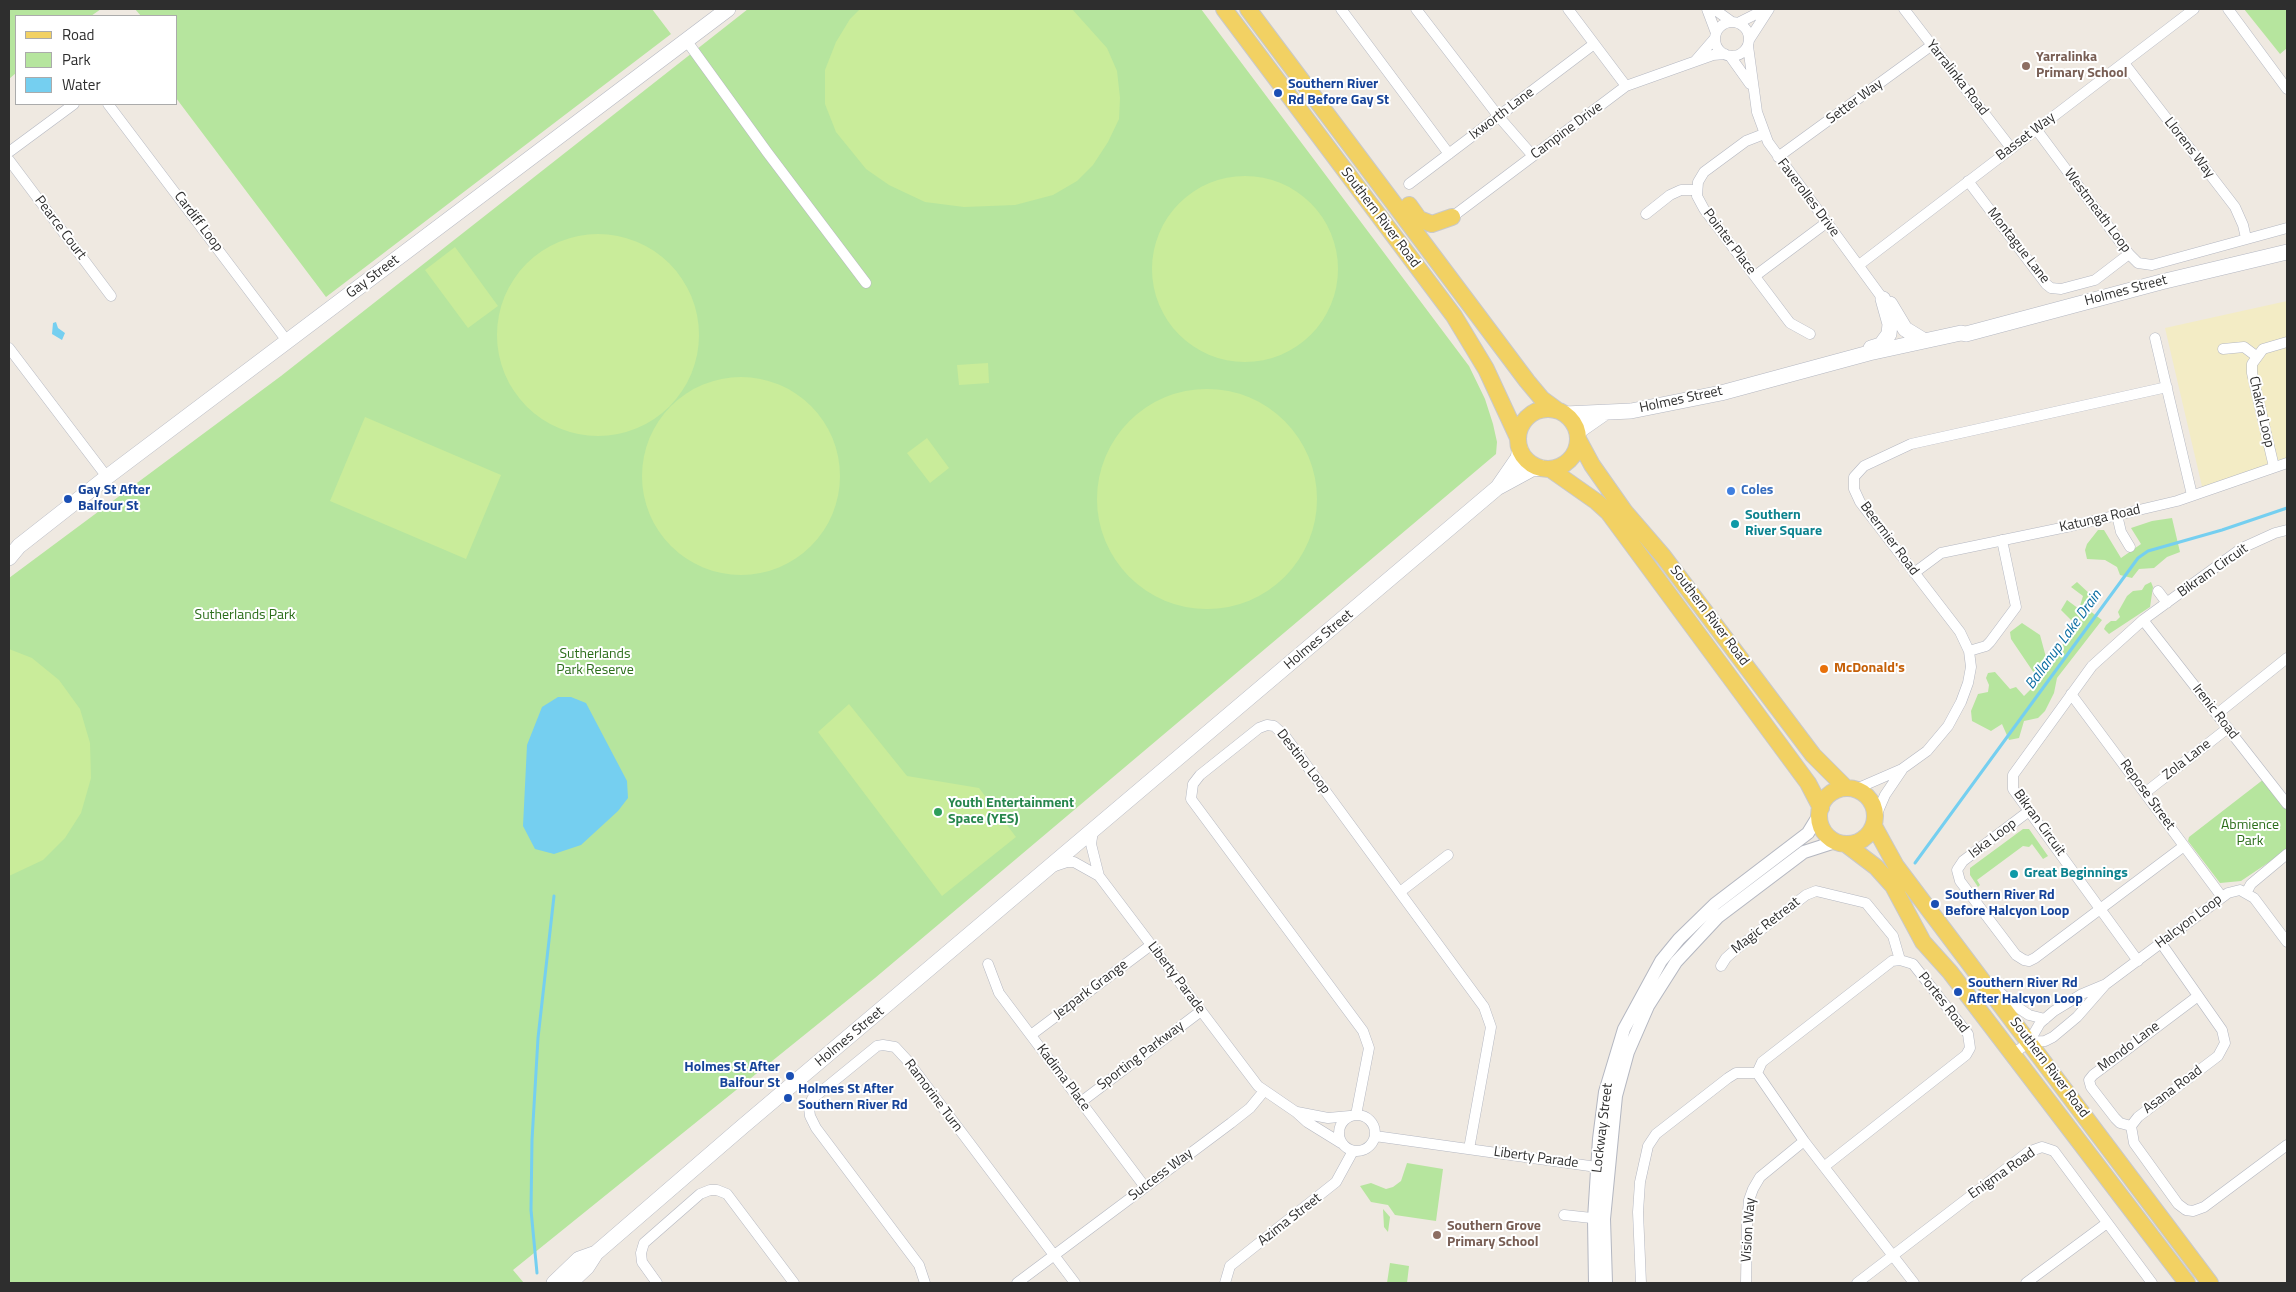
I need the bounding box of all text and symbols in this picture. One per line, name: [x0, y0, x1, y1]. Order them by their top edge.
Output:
legend: [15, 15, 178, 105]
text: Road: [62, 23, 94, 46]
street label: Yarralinka Road: [1922, 37, 1992, 119]
text: Park: [62, 48, 91, 71]
place label: Yarralinka Primary School: [2036, 50, 2128, 82]
marker: Yarralinka Primary School: [2020, 60, 2032, 72]
text: Water: [62, 73, 101, 96]
street label: Setter Way: [1824, 76, 1886, 128]
place label: Southern River Rd Before Gay St: [1288, 77, 1389, 110]
street label: Ixworth Lane: [1466, 84, 1538, 144]
marker: Southern River Rd Before Gay St: [1272, 87, 1284, 99]
street label: Campine Drive: [1528, 99, 1606, 163]
street label: Basset Way: [1993, 109, 2059, 165]
street label: Llorens Way: [2160, 114, 2218, 182]
street label: Faverolles Drive: [1773, 156, 1843, 240]
street label: Southern River Road: [1337, 165, 1423, 271]
street label: Westmeath Loop: [2060, 166, 2134, 256]
street label: Cardiff Loop: [170, 189, 226, 255]
street label: Pearce Court: [31, 193, 89, 263]
street label: Montague Lane: [1983, 205, 2053, 287]
street label: Pointer Place: [1699, 206, 1759, 278]
street label: Gay Street: [343, 252, 403, 302]
street label: Holmes Street: [2083, 272, 2169, 310]
street label: Chakra Loop: [2245, 375, 2277, 449]
street label: Holmes Street: [1638, 383, 1724, 417]
place label: Gay St After Balfour St: [78, 483, 150, 516]
place label: Coles: [1741, 483, 1773, 499]
marker: Coles: [1725, 485, 1737, 497]
marker: Gay St After Balfour St: [62, 493, 74, 505]
street label: Beermier Road: [1856, 499, 1922, 579]
street label: Katunga Road: [2058, 502, 2142, 536]
place label: Southern River Square: [1745, 508, 1822, 540]
marker: Southern River Square: [1729, 518, 1741, 530]
street label: Bikram Circuit: [2175, 541, 2251, 601]
street label: Southern River Road: [1666, 563, 1752, 669]
water label: Ballanup Lake Drain: [2022, 587, 2106, 693]
street label: Holmes Street: [1281, 606, 1357, 674]
park label: Sutherlands Park: [195, 608, 295, 624]
park label: Sutherlands Park Reserve: [556, 647, 634, 680]
place label: McDonald's: [1834, 661, 1905, 677]
marker: McDonald's: [1818, 663, 1830, 675]
street label: Irenic Road: [2188, 681, 2242, 743]
street label: Destino Loop: [1273, 726, 1333, 798]
street label: Zola Lane: [2160, 736, 2214, 784]
street label: Repose Street: [2116, 756, 2178, 834]
street label: Bikran Circuit: [2009, 787, 2069, 859]
place label: Youth Entertainment Space (YES): [948, 796, 1074, 829]
marker: Youth Entertainment Space (YES): [932, 806, 944, 818]
street label: Iska Loop: [1966, 816, 2020, 862]
park label: Abmience Park: [2221, 818, 2279, 850]
place label: Great Beginnings: [2024, 866, 2128, 882]
marker: Great Beginnings: [2008, 868, 2020, 880]
place label: Southern River Rd Before Halcyon Loop: [1945, 888, 2069, 920]
street label: Halcyon Loop: [2152, 891, 2226, 953]
street label: Magic Retreat: [1728, 894, 1804, 958]
marker: Southern River Rd Before Halcyon Loop: [1929, 898, 1941, 910]
street label: Liberty Parade: [1144, 939, 1208, 1017]
street label: Jezpark Grange: [1051, 957, 1131, 1023]
street label: Portes Road: [1914, 969, 1972, 1037]
place label: Southern River Rd After Halcyon Loop: [1968, 976, 2083, 1009]
marker: Southern River Rd After Halcyon Loop: [1952, 986, 1964, 998]
street label: Holmes Street: [812, 1003, 888, 1071]
street label: Southern River Road: [2006, 1015, 2092, 1121]
street label: Sporting Parkway: [1094, 1018, 1188, 1094]
street label: Mondo Lane: [2095, 1018, 2163, 1076]
street label: Kadima Place: [1033, 1041, 1093, 1115]
street label: Ramorine Turn: [900, 1057, 966, 1135]
place label: Holmes St After Balfour St: [684, 1060, 780, 1092]
street label: Asana Road: [2140, 1062, 2206, 1118]
marker: Holmes St After Balfour St: [784, 1070, 796, 1082]
place label: Holmes St After Southern River Rd: [798, 1082, 908, 1114]
street label: Lockway Street: [1589, 1082, 1617, 1174]
marker: Holmes St After Southern River Rd: [782, 1092, 794, 1104]
street label: Liberty Parade: [1493, 1144, 1579, 1172]
street label: Success Way: [1126, 1145, 1196, 1205]
street label: Enigma Road: [1965, 1145, 2039, 1203]
street label: Azima Street: [1255, 1190, 1325, 1250]
street label: Vision Way: [1738, 1197, 1760, 1263]
place label: Southern Grove Primary School: [1447, 1219, 1541, 1252]
marker: Southern Grove Primary School: [1431, 1229, 1443, 1241]

